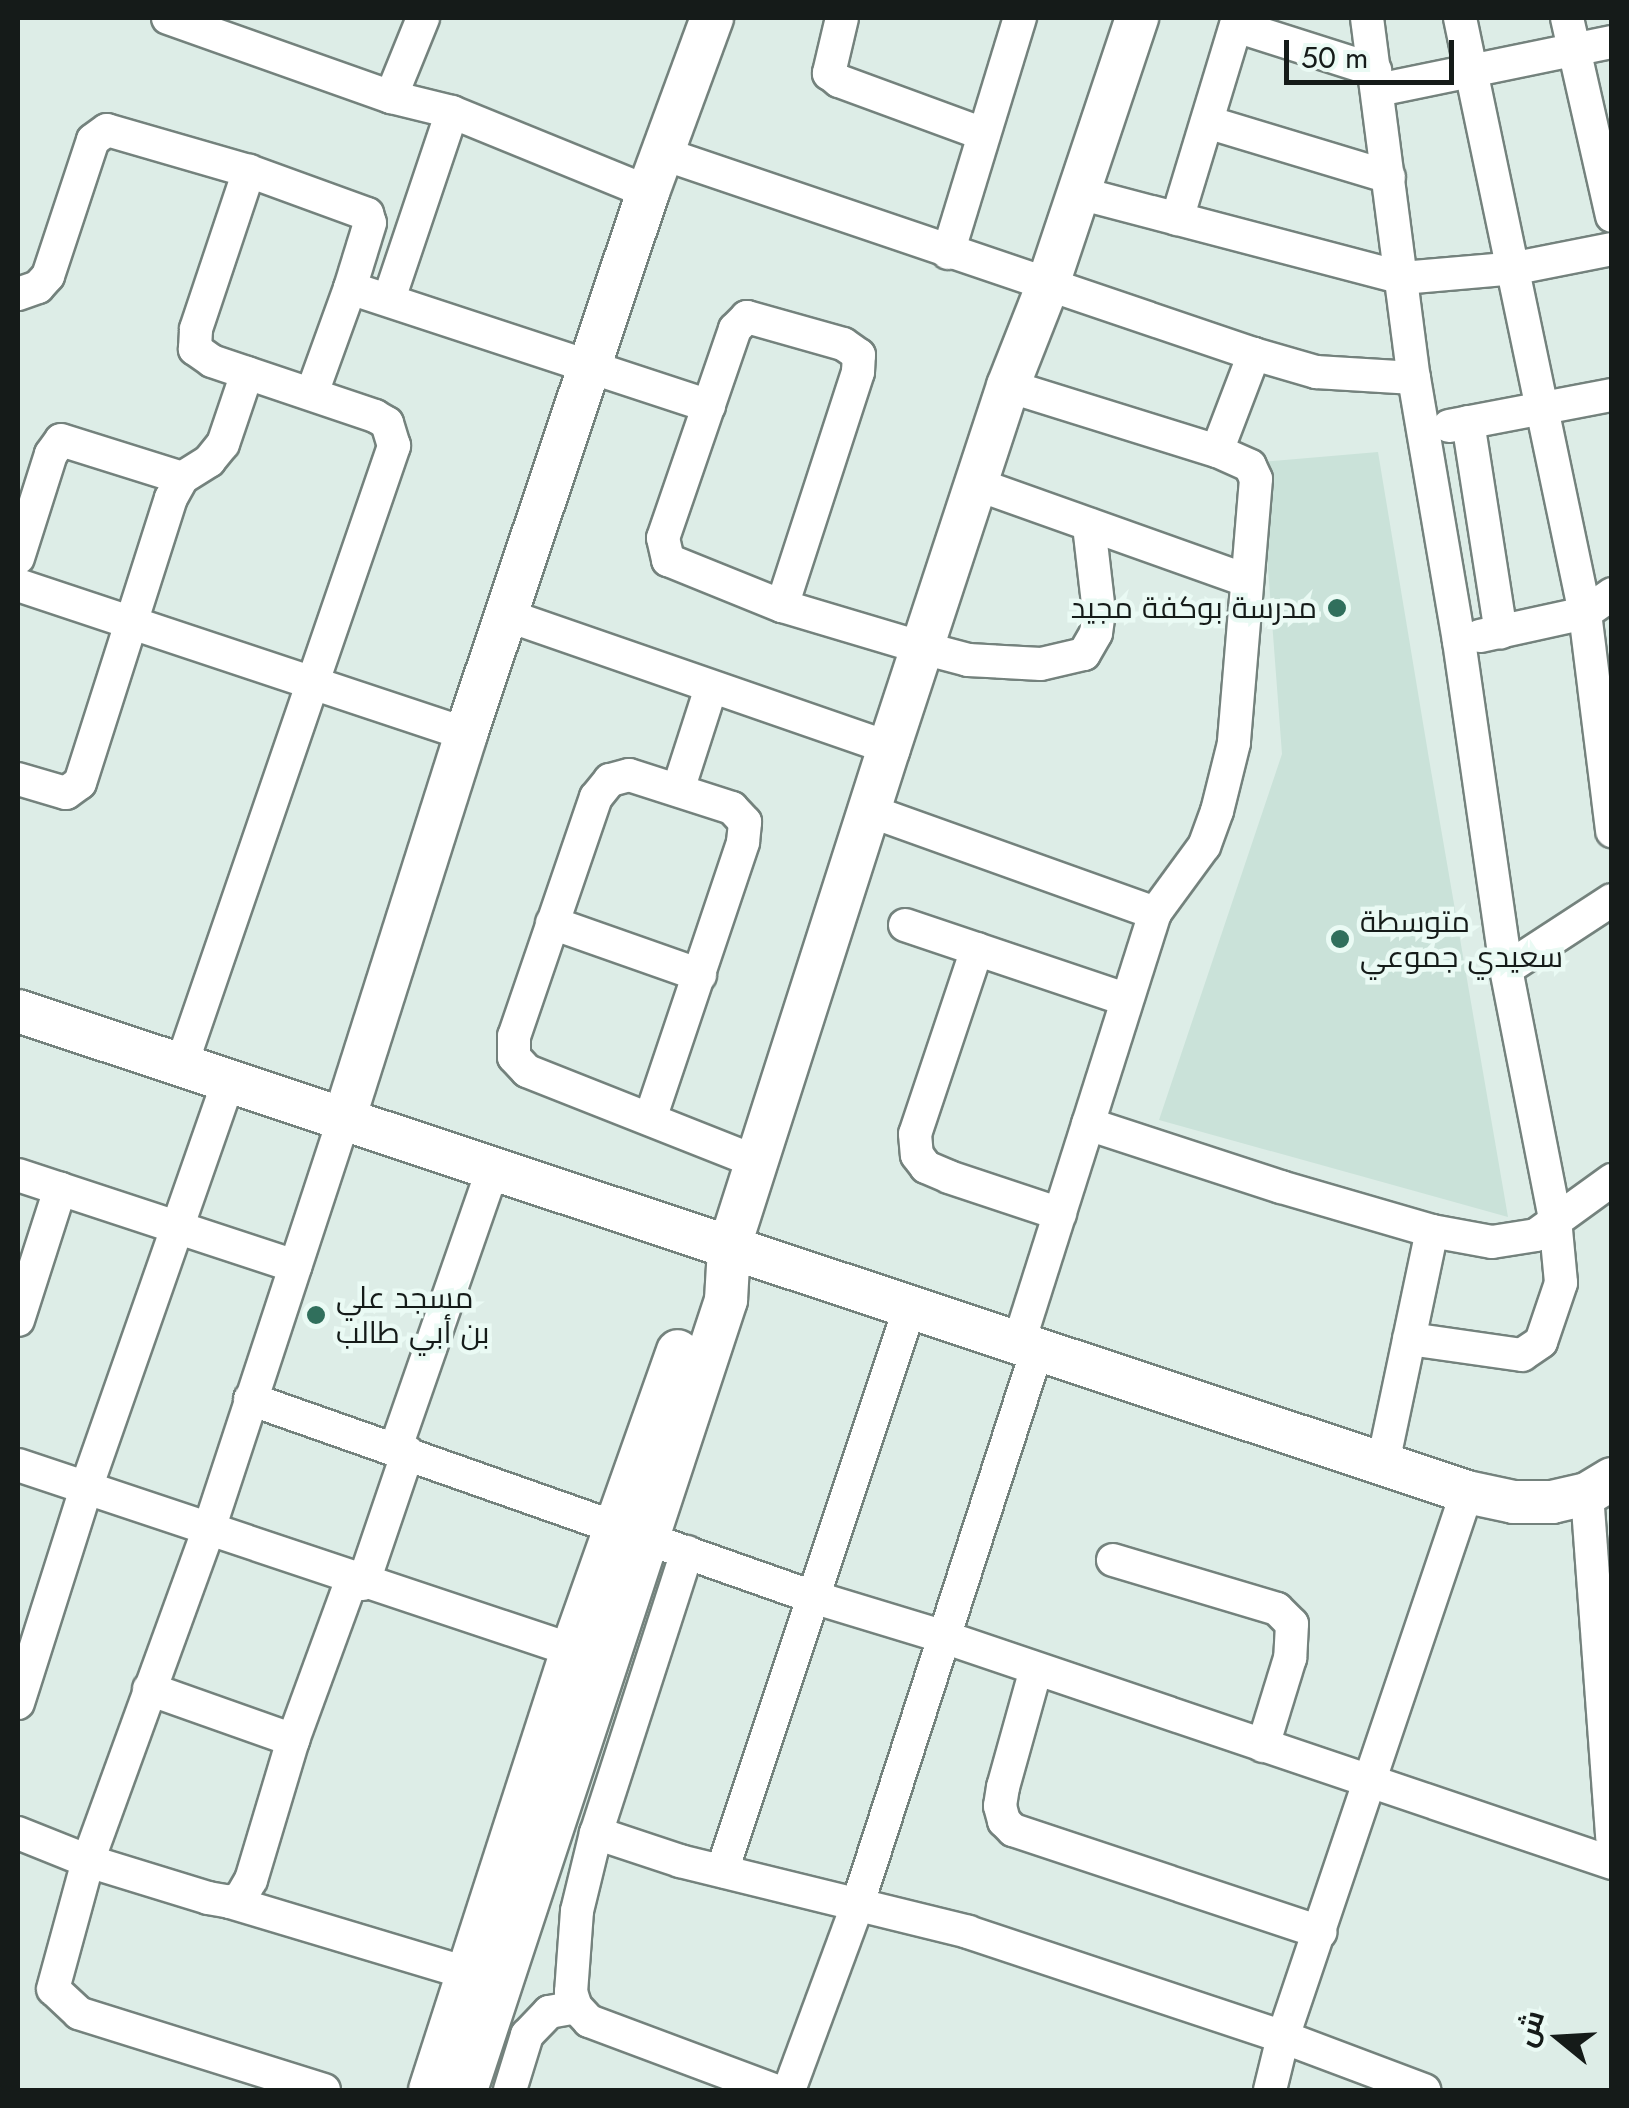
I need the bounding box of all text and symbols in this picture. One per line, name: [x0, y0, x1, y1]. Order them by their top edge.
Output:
scale bar: [1289, 20, 1459, 82]
text: 50 m: [1301, 36, 1368, 79]
place label: مدرسة بوكفة مجيد: [1071, 590, 1317, 626]
marker: مدرسة بوكفة مجيد: [1326, 597, 1348, 619]
place label: متوسطة سعيدي جموعي: [1360, 904, 1563, 974]
marker: متوسطة سعيدي جموعي: [1329, 928, 1351, 950]
place label: مسجد علي بن أبي طالب: [336, 1280, 489, 1350]
marker: مسجد علي بن أبي طالب: [305, 1304, 327, 1326]
north arrow: [1509, 1988, 1609, 2088]
text: ش: [1505, 2005, 1555, 2052]

